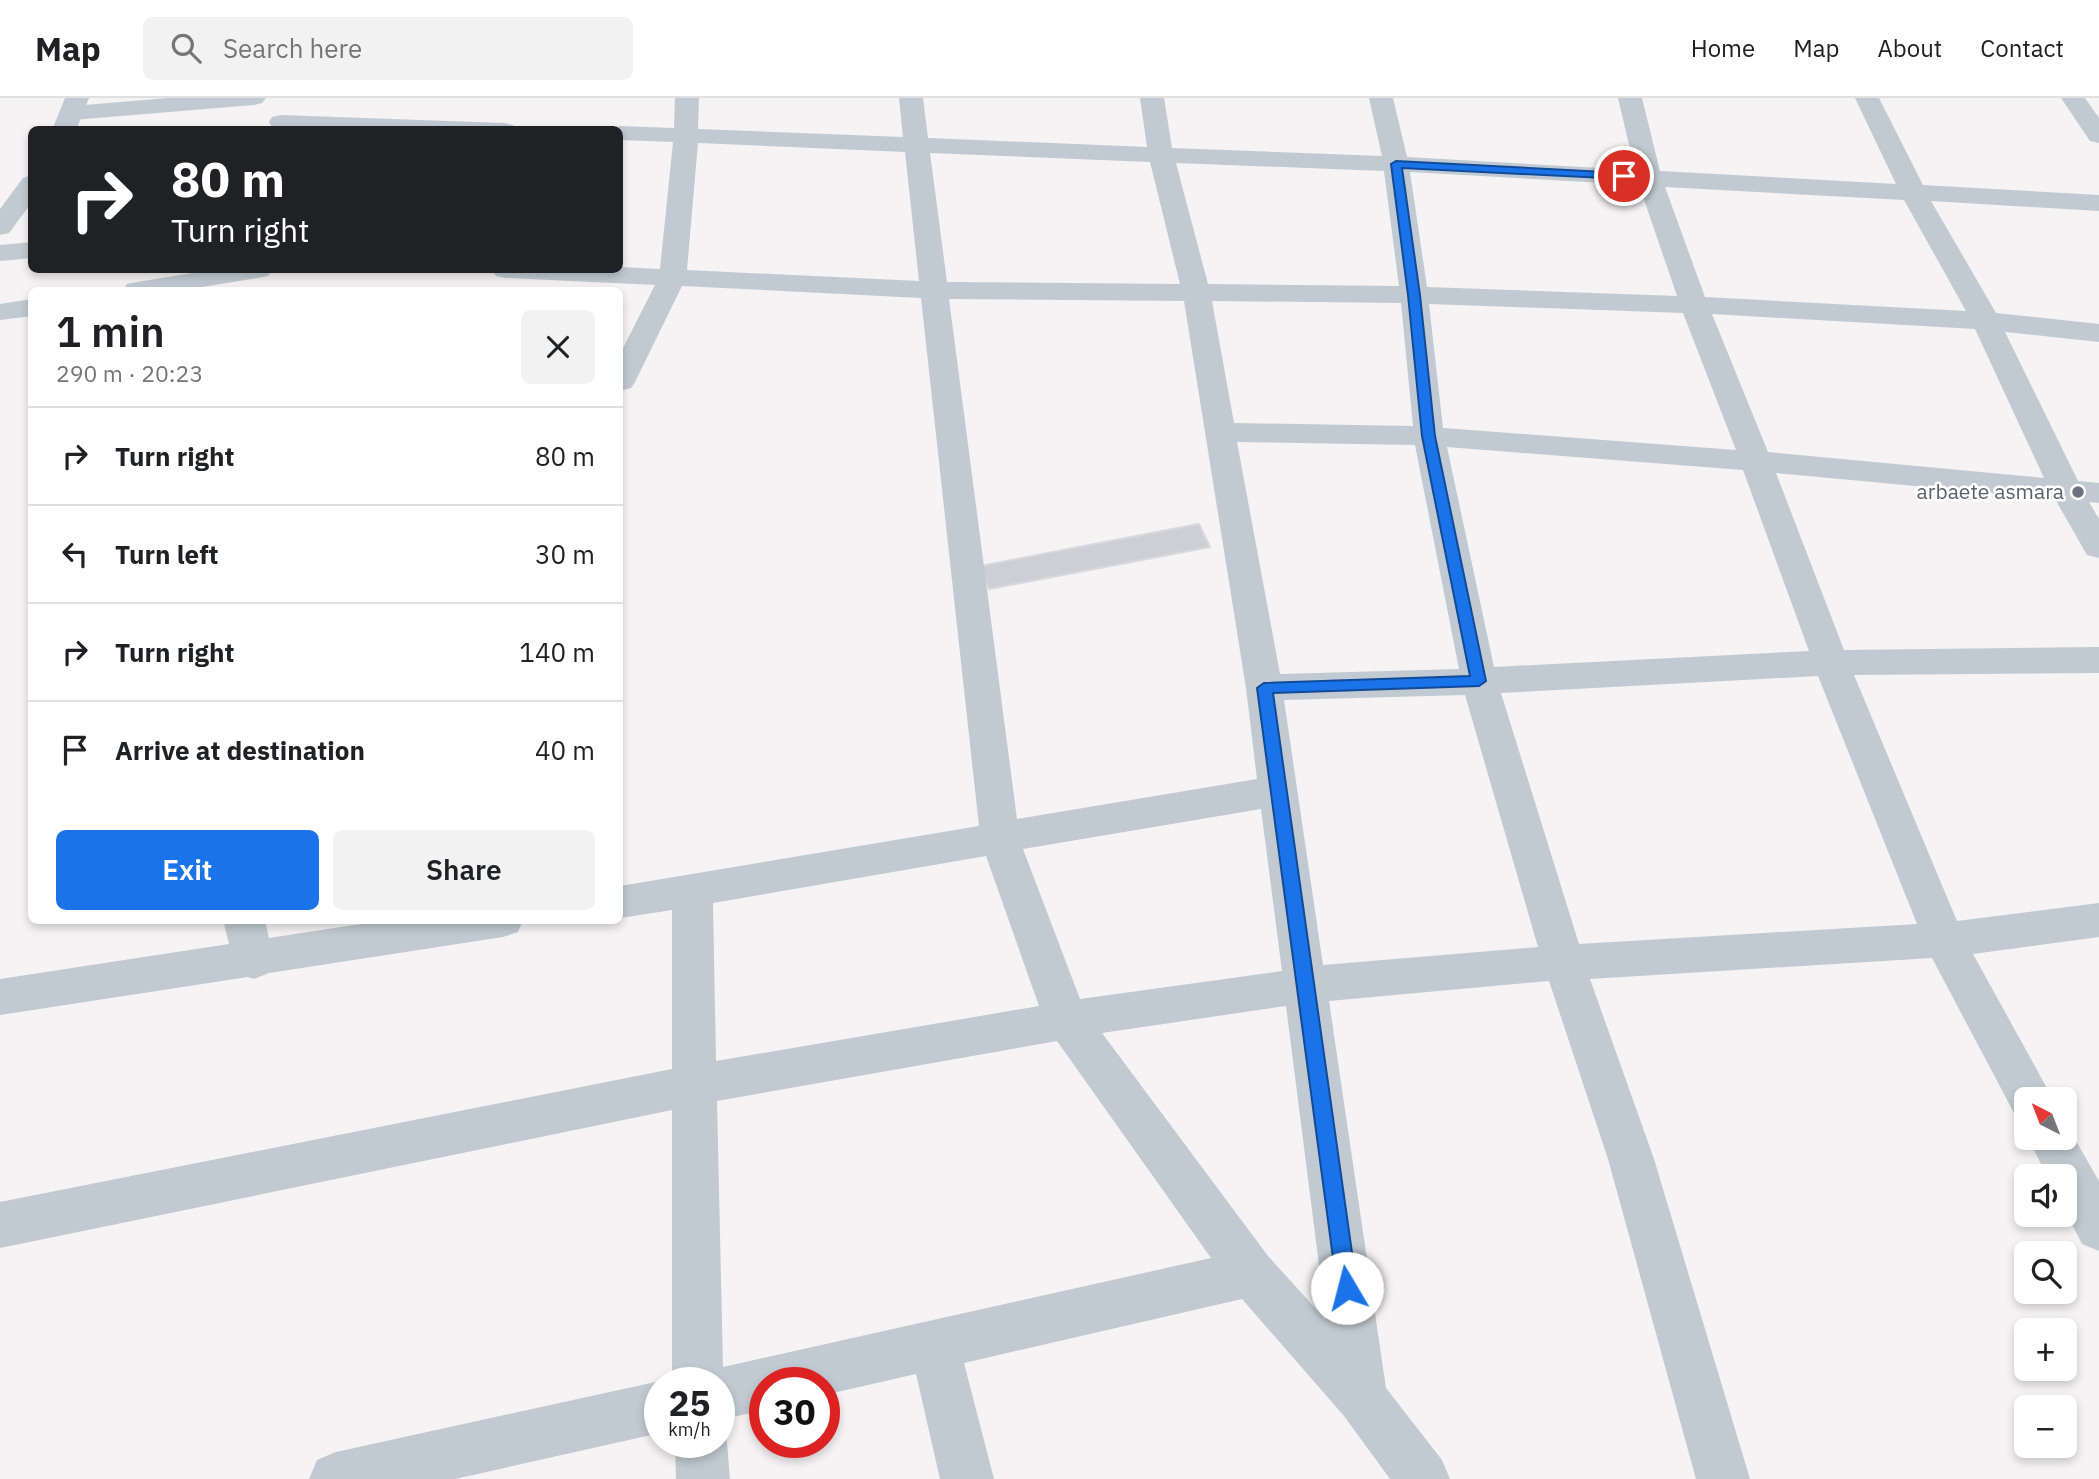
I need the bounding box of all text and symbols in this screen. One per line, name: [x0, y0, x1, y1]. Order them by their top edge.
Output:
search box: [143, 17, 633, 80]
text: Map: [35, 27, 101, 70]
icon: search: [167, 29, 205, 67]
text: Search here: [223, 31, 362, 65]
text: Home: [1691, 32, 1755, 64]
text: Map: [1793, 32, 1839, 64]
text: About: [1877, 32, 1942, 64]
text: Contact: [1980, 32, 2064, 64]
pin: [1594, 146, 1654, 206]
text: 80 m: [171, 147, 285, 210]
icon: right: [56, 154, 147, 245]
icon: arrive: [1605, 157, 1643, 195]
text: Turn right: [171, 209, 309, 251]
text: 1 min: [56, 304, 165, 359]
button: close: [521, 310, 595, 384]
text: 290 m · 20:23: [56, 358, 203, 388]
icon: right: [56, 437, 94, 475]
text: Turn right: [115, 439, 234, 473]
text: 80 m: [535, 439, 595, 473]
place label: arbaete asmara: [1917, 477, 2064, 505]
marker: arbaete asmara: [2070, 484, 2086, 500]
icon: left: [56, 535, 94, 573]
text: Turn left: [115, 537, 218, 571]
text: 30 m: [535, 537, 595, 571]
icon: right: [56, 633, 94, 671]
text: Turn right: [115, 635, 234, 669]
text: 140 m: [519, 635, 595, 669]
icon: arrive: [56, 731, 94, 769]
text: Arrive at destination: [115, 733, 365, 767]
text: 40 m: [535, 733, 595, 767]
button: Exit: [56, 830, 319, 910]
button: Share: [333, 830, 595, 910]
north arrow: [2014, 1087, 2077, 1150]
map controls: [2014, 1087, 2077, 1458]
button: sound: [2014, 1164, 2077, 1227]
button: search: [2014, 1241, 2077, 1304]
position arrow: [1310, 1251, 1384, 1325]
button: +: [2014, 1318, 2077, 1381]
speed limit sign: 30: [749, 1367, 840, 1458]
text: 25: [668, 1380, 711, 1426]
button: −: [2014, 1395, 2077, 1458]
text: km/h: [668, 1418, 711, 1441]

